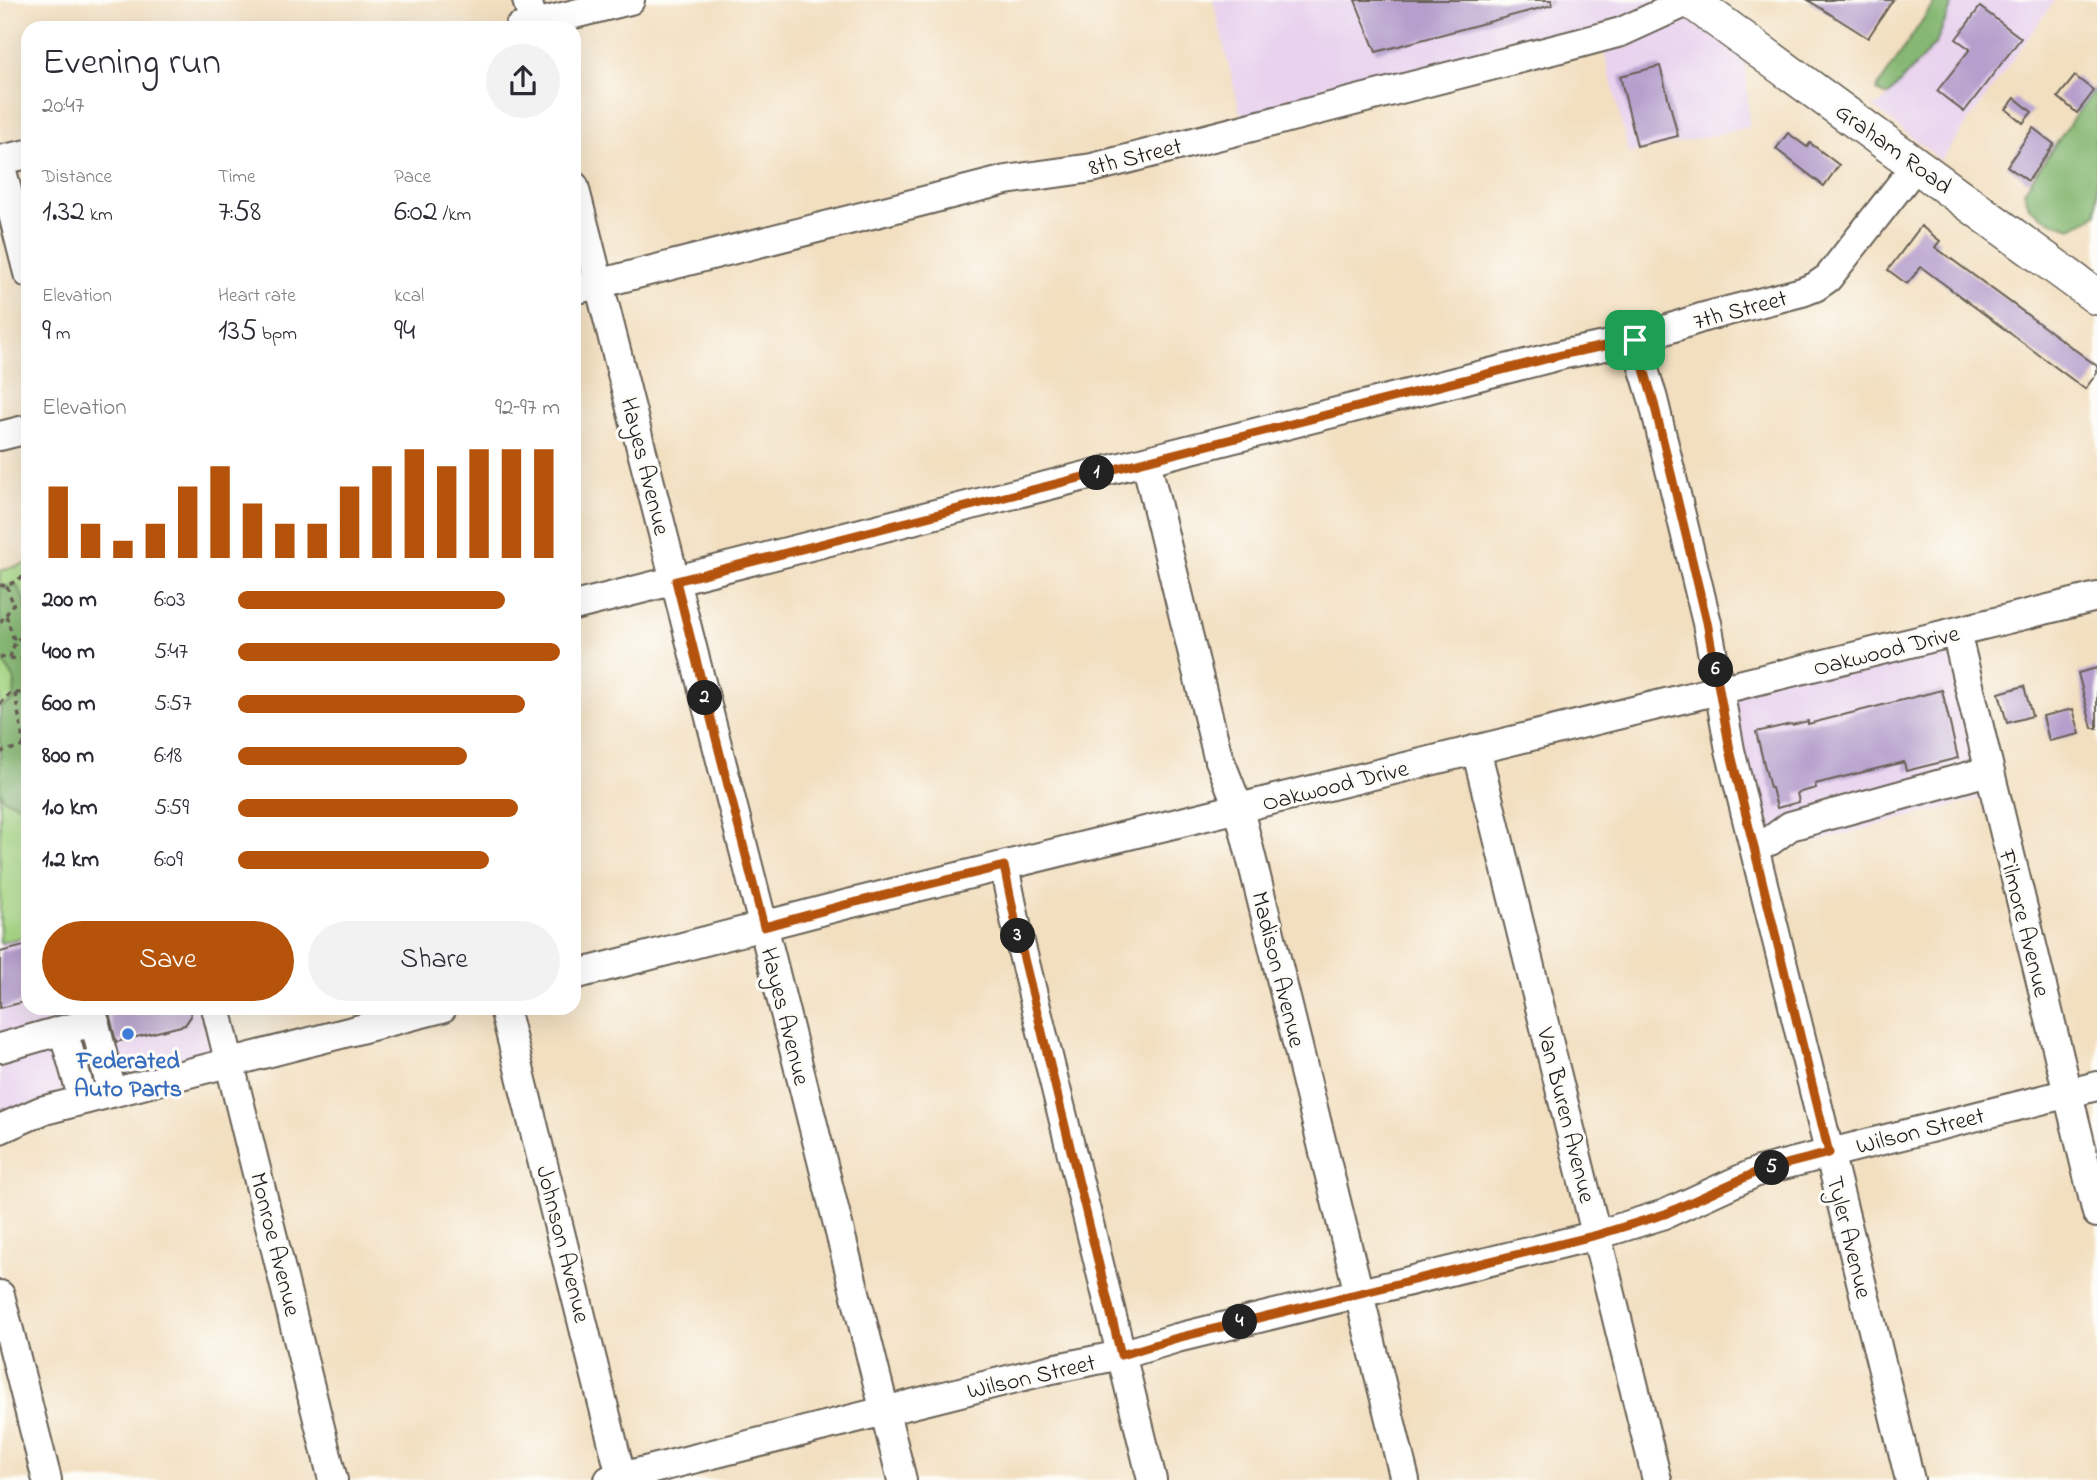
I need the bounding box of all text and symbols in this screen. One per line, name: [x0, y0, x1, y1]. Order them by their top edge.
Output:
text: Evening run: [42, 36, 221, 92]
button: share: [486, 44, 560, 118]
text: 20:47: [42, 90, 84, 123]
street label: Graham Road: [1827, 96, 1958, 205]
street label: 8th Street: [1085, 130, 1186, 187]
text: Distance: [42, 164, 112, 191]
text: Time: [218, 164, 256, 191]
text: Pace: [394, 164, 431, 191]
text: 1.32: [42, 191, 85, 235]
text: 7:58: [218, 191, 261, 235]
text: 6:02: [394, 191, 438, 235]
text: km: [85, 202, 113, 229]
text: /km: [438, 202, 471, 229]
street label: 7th Street: [1690, 282, 1791, 341]
text: Elevation: [42, 283, 112, 310]
text: Heart rate: [218, 283, 296, 310]
text: kcal: [394, 283, 424, 310]
text: 9: [42, 310, 51, 354]
text: 135: [218, 310, 257, 354]
text: 94: [394, 310, 415, 354]
pin: [1605, 310, 1665, 370]
text: m: [51, 321, 71, 348]
text: bpm: [257, 321, 297, 348]
icon: arrive: [1616, 321, 1654, 359]
text: Elevation: [42, 392, 127, 425]
text: 92–97 m: [495, 392, 560, 425]
street label: Hayes Avenue: [609, 394, 678, 540]
pin: 1: [1080, 456, 1114, 490]
text: 1: [1093, 459, 1100, 486]
text: 200 m: [42, 584, 97, 617]
text: 6:03: [154, 584, 186, 617]
street label: Oakwood Drive: [1810, 617, 1964, 687]
text: 400 m: [42, 636, 95, 669]
text: 5:47: [154, 636, 188, 669]
pin: 6: [1698, 652, 1734, 688]
text: 6: [1711, 656, 1720, 683]
pin: 2: [688, 680, 722, 716]
text: 2: [700, 684, 709, 711]
text: 600 m: [42, 688, 96, 721]
text: 5:57: [154, 688, 192, 721]
text: 800 m: [42, 740, 94, 773]
text: 6:18: [154, 740, 182, 773]
street label: Oakwood Drive: [1259, 752, 1413, 822]
text: 1.0 km: [42, 792, 98, 825]
text: 5:59: [154, 792, 189, 825]
text: 1.2 km: [42, 844, 99, 877]
text: 6:09: [154, 844, 183, 877]
street label: Filmore Avenue: [1987, 845, 2058, 1001]
street label: Madison Avenue: [1240, 888, 1313, 1052]
pin: 3: [1000, 918, 1036, 954]
button: Save: [42, 921, 294, 1001]
button: Share: [308, 921, 560, 1001]
text: 3: [1014, 922, 1021, 949]
street label: Hayes Avenue: [749, 944, 818, 1090]
street label: Van Buren Avenue: [1526, 1023, 1603, 1207]
marker: Federated Auto Parts: [120, 1026, 136, 1042]
place label: Federated Auto Parts: [74, 1045, 182, 1108]
street label: Wilson Street: [1853, 1100, 1988, 1165]
pin: 5: [1754, 1150, 1790, 1186]
text: 5: [1766, 1154, 1777, 1181]
street label: Johnson Avenue: [525, 1162, 598, 1327]
street label: Monroe Avenue: [239, 1169, 308, 1321]
street label: Tyler Avenue: [1814, 1173, 1880, 1303]
pin: 4: [1222, 1304, 1258, 1340]
text: 4: [1236, 1308, 1243, 1335]
street label: Wilson Street: [964, 1347, 1099, 1410]

